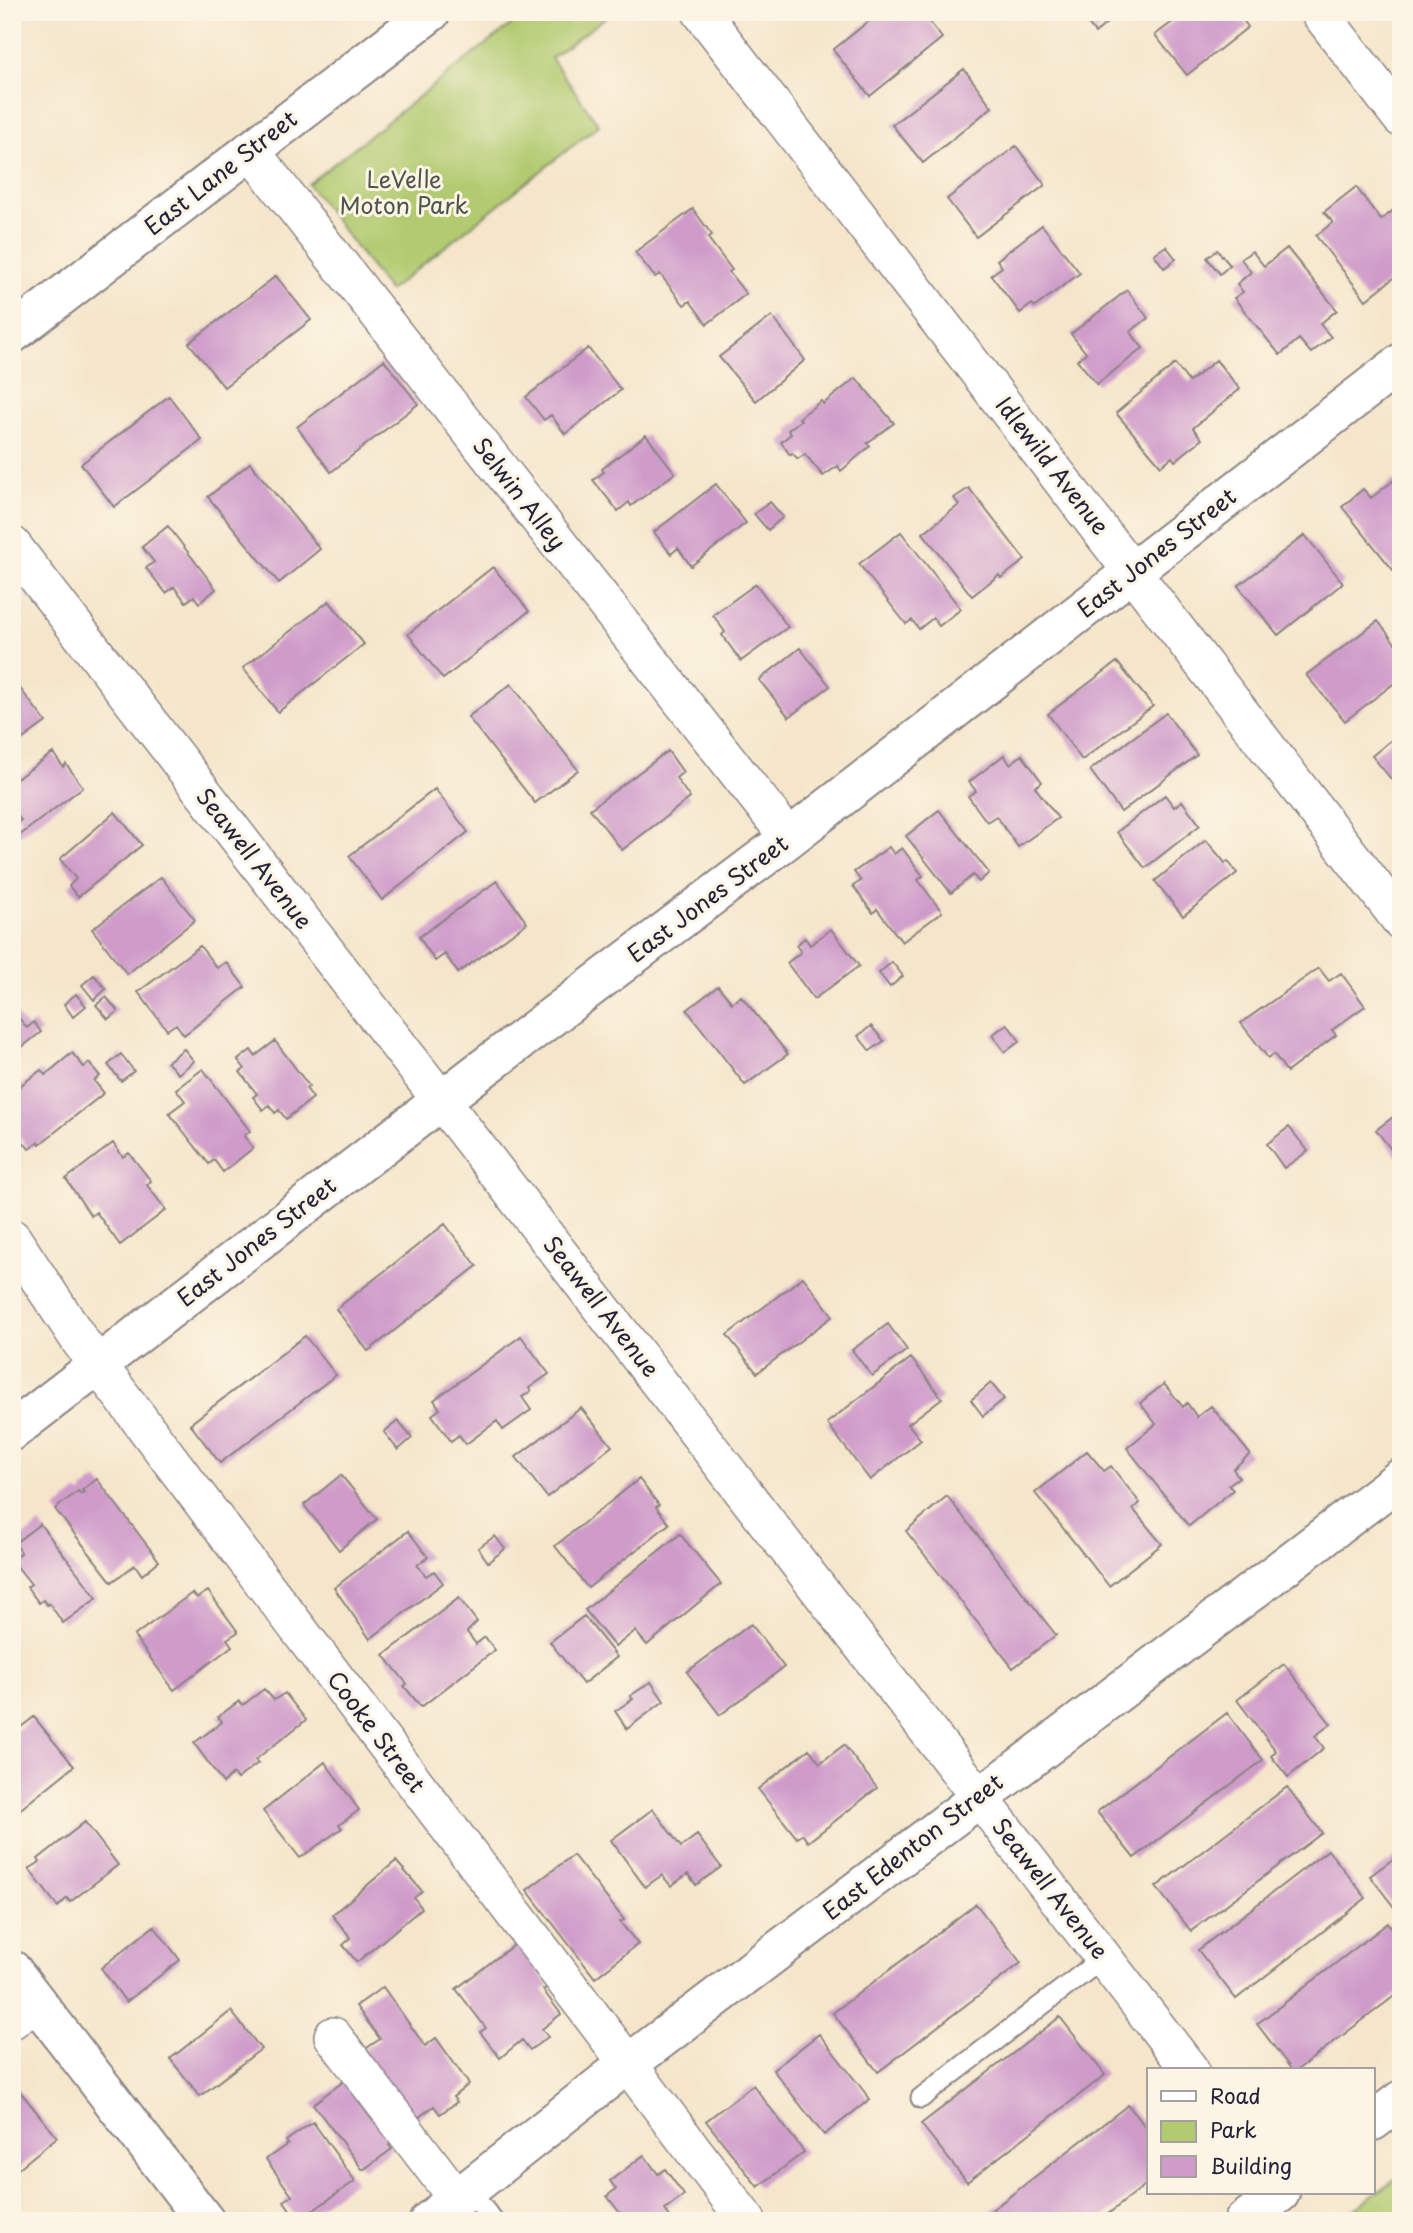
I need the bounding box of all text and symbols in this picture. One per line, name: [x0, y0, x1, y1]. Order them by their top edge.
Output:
street label: East Lane Street: [136, 101, 304, 243]
park label: LeVelle Moton Park: [339, 161, 469, 222]
street label: Idlewild Avenue: [988, 388, 1118, 542]
street label: Selwin Alley: [465, 429, 576, 557]
street label: East Jones Street: [1069, 478, 1243, 625]
street label: Seawell Avenue: [189, 780, 322, 936]
street label: East Jones Street: [619, 826, 795, 970]
street label: East Jones Street: [169, 1167, 343, 1314]
street label: Seawell Avenue: [536, 1228, 669, 1384]
street label: Cooke Street: [320, 1663, 435, 1800]
street label: East Edenton Street: [814, 1764, 1010, 1928]
street label: Seawell Avenue: [985, 1810, 1118, 1966]
legend: [1147, 2068, 1374, 2194]
text: Road: [1210, 2079, 1261, 2111]
text: Park: [1210, 2113, 1257, 2145]
text: Building: [1210, 2149, 1292, 2181]

